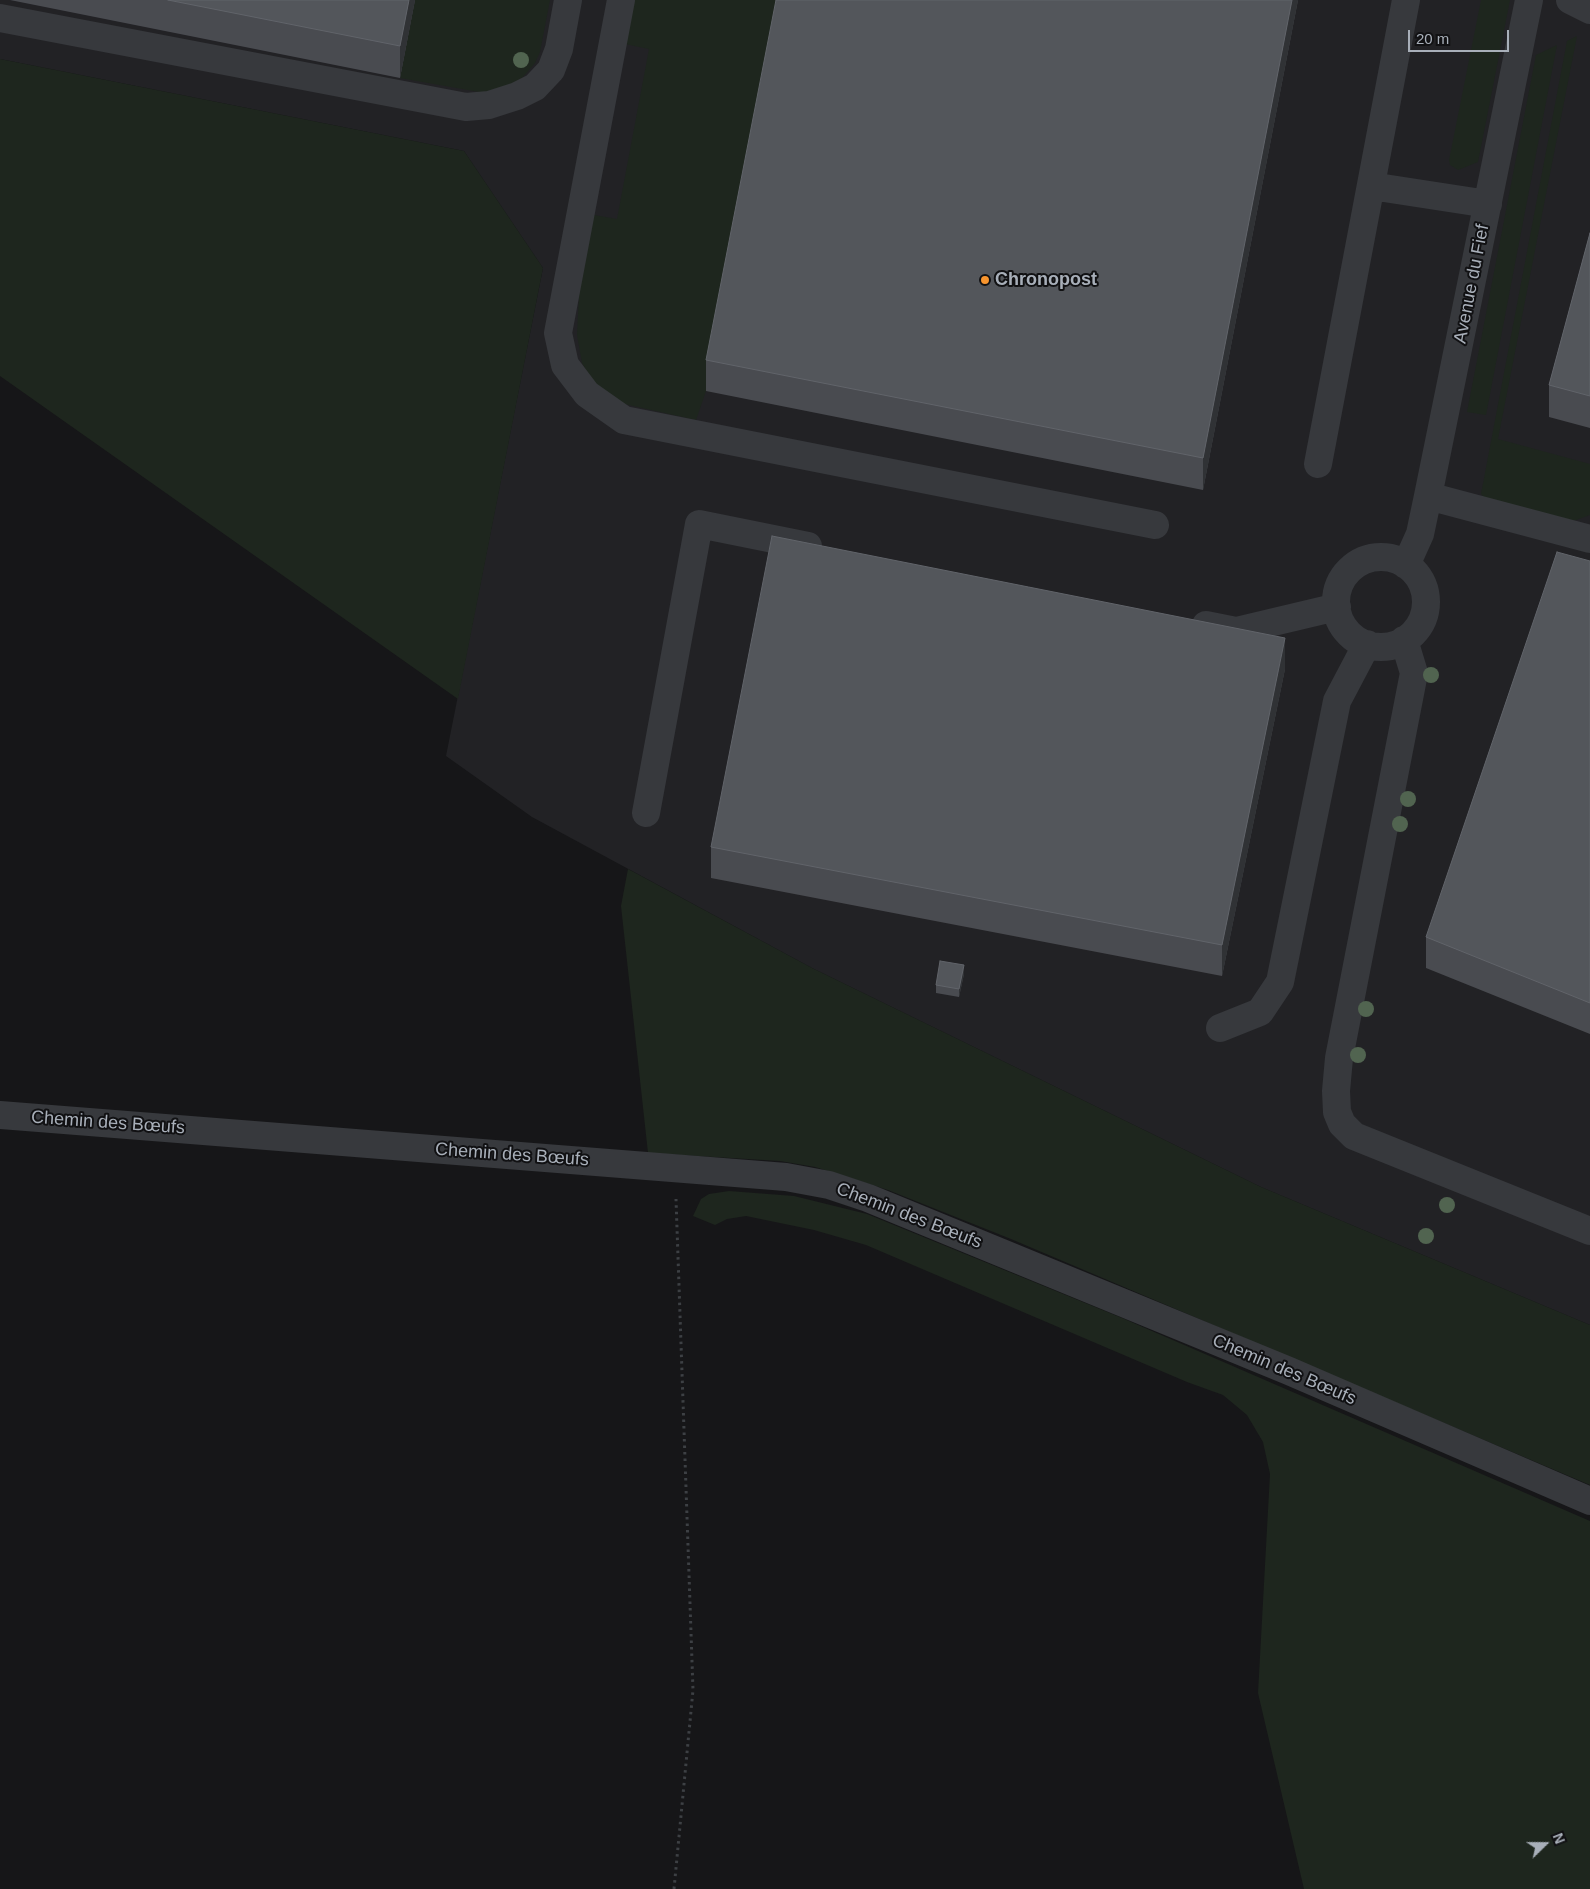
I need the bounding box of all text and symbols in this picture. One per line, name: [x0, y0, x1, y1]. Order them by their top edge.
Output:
scale bar: [1410, 20, 1511, 52]
text: 20 m: [1416, 30, 1449, 47]
street label: Avenue du Fief: [1450, 223, 1494, 345]
place label: Chronopost: [995, 269, 1097, 291]
marker: Chronopost: [979, 274, 991, 286]
street label: Chemin des Bœufs: [30, 1107, 186, 1139]
street label: Chemin des Bœufs: [434, 1139, 590, 1171]
street label: Chemin des Bœufs: [833, 1178, 985, 1254]
street label: Chemin des Bœufs: [1209, 1330, 1359, 1410]
north arrow: [1520, 1819, 1570, 1869]
text: N: [1550, 1831, 1568, 1846]

